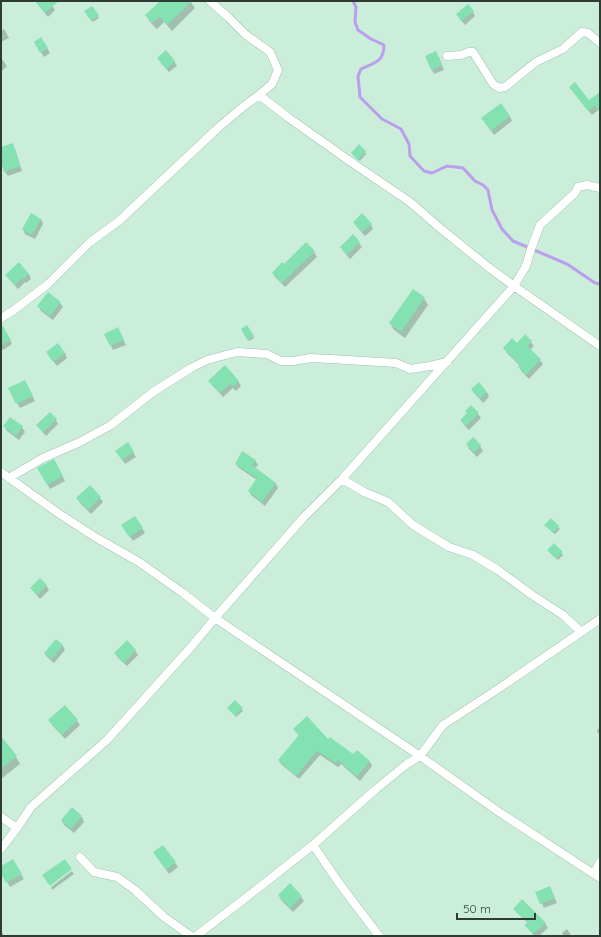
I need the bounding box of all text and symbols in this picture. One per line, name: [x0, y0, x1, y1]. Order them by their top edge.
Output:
scale bar: [457, 895, 535, 921]
text: 50 m: [463, 901, 491, 916]

